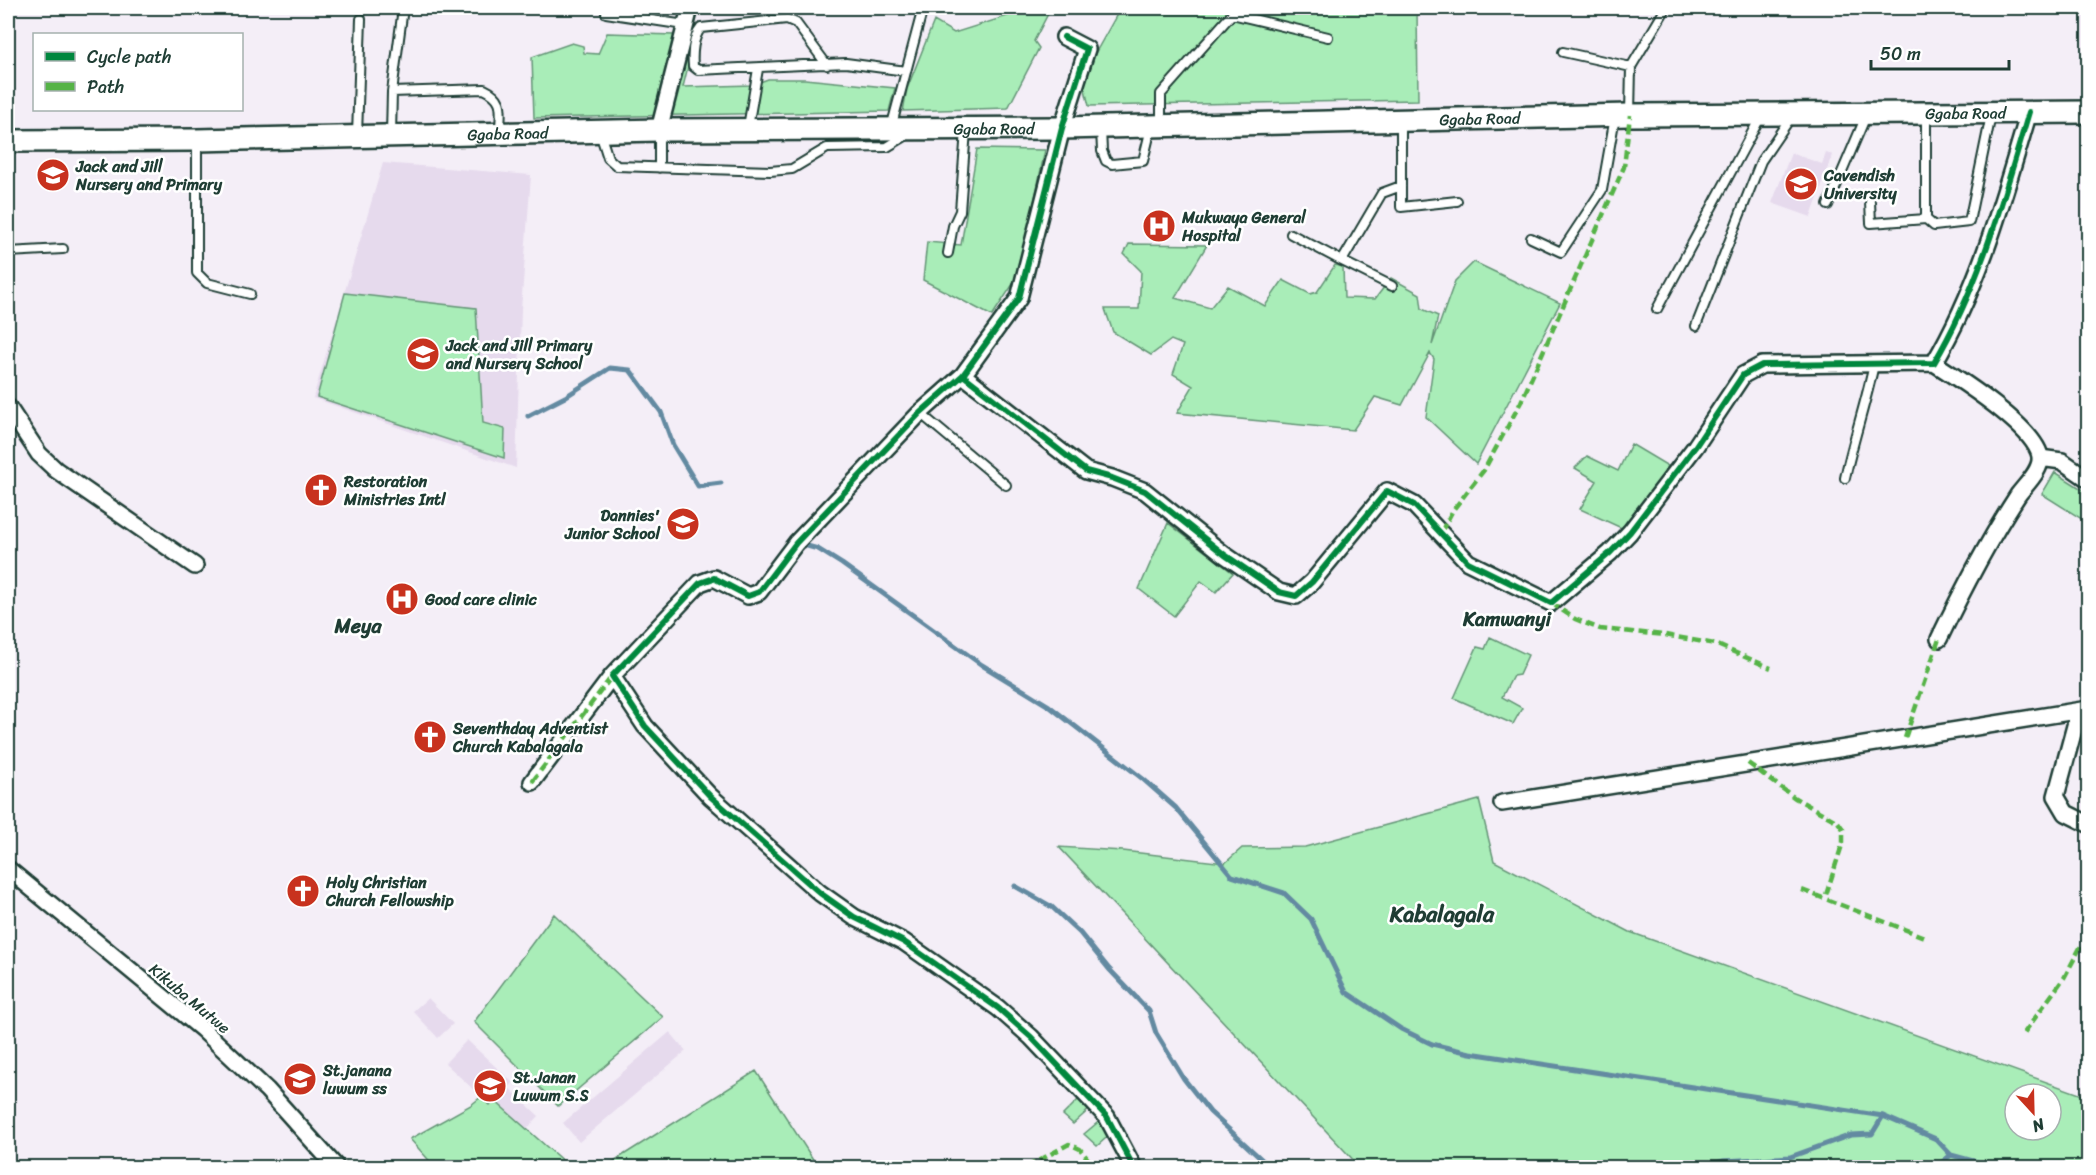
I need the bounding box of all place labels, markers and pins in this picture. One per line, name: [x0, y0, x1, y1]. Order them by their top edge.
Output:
place label: Jack and Jill Nursery and Primary: [75, 152, 223, 199]
school or university icon: Jack and Jill Nursery and Primary: [35, 157, 71, 193]
place label: Cavendish University: [1823, 161, 1898, 208]
school or university icon: Cavendish University: [1783, 166, 1819, 202]
place label: Mukwaya General Hospital: [1181, 203, 1307, 250]
hospital icon: Mukwaya General Hospital: [1141, 208, 1177, 244]
place label: Jack and Jill Primary and Nursery School: [445, 331, 593, 378]
school or university icon: Jack and Jill Primary and Nursery School: [405, 336, 441, 372]
place label: Restoration Ministries Intl: [343, 467, 447, 514]
church icon: Restoration Ministries Intl: [303, 472, 339, 508]
place label: Dannies' Junior School: [564, 501, 661, 548]
school or university icon: Dannies' Junior School: [665, 506, 701, 542]
hospital icon: Good care clinic: [384, 581, 420, 617]
place label: Good care clinic: [424, 585, 538, 614]
place label: Seventhday Adventist Church Kabalagala: [452, 714, 609, 761]
church icon: Seventhday Adventist Church Kabalagala: [412, 719, 448, 755]
place label: Holy Christian Church Fellowship: [325, 868, 454, 915]
church icon: Holy Christian Church Fellowship: [285, 873, 321, 909]
place label: St.janana luwum ss: [322, 1056, 392, 1103]
school or university icon: St.janana luwum ss: [282, 1061, 318, 1097]
place label: St.Janan Luwum S.S: [512, 1063, 589, 1110]
school or university icon: St.Janan Luwum S.S: [472, 1068, 508, 1104]

